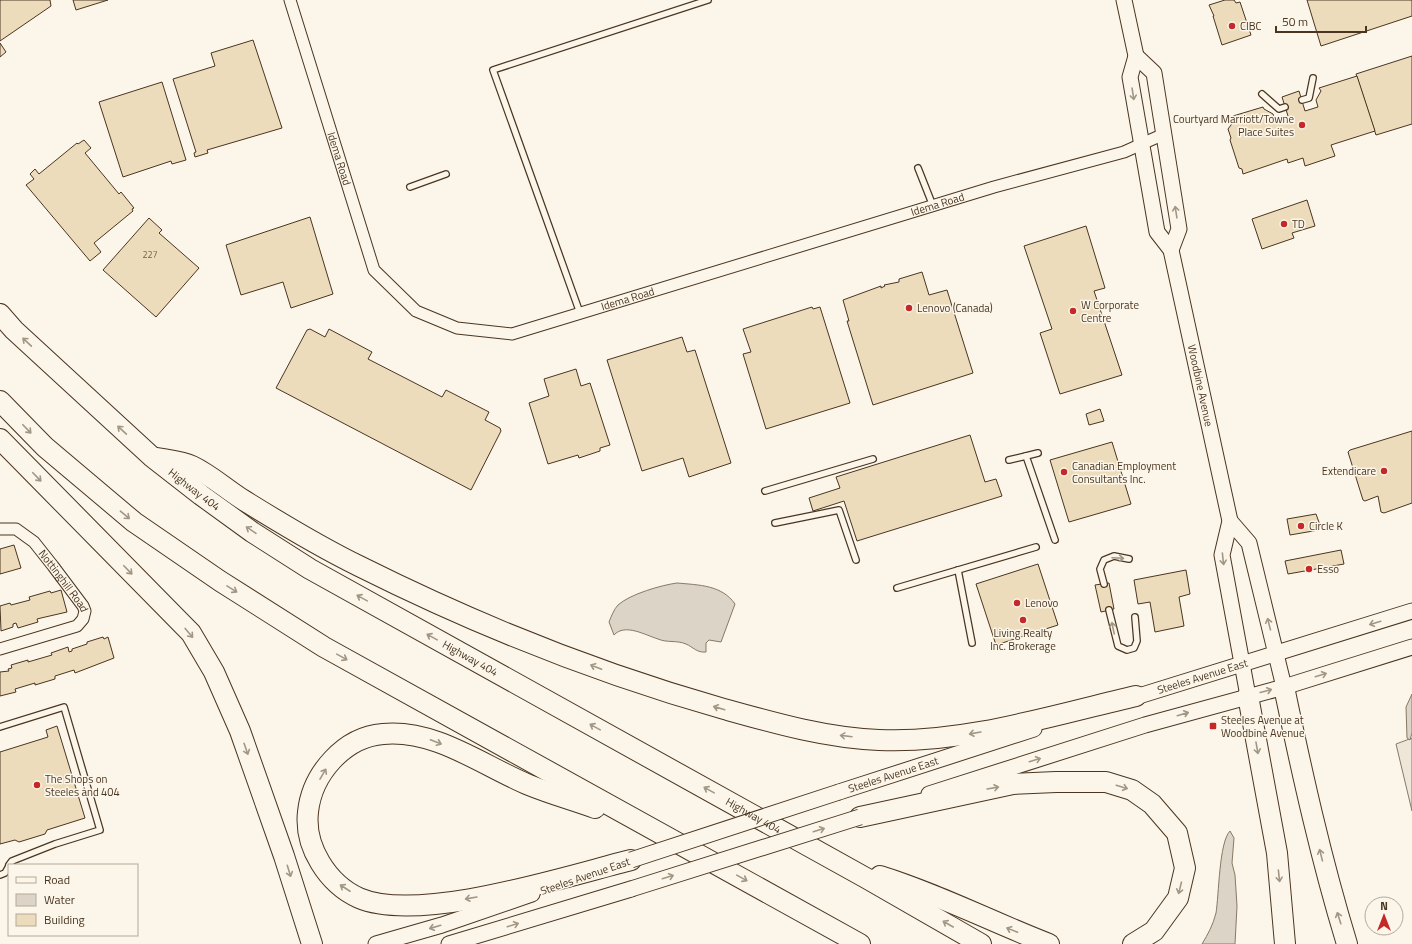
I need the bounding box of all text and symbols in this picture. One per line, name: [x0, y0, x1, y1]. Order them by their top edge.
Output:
scale bar: [1276, 8, 1366, 34]
text: 50 m: [1282, 12, 1308, 31]
place label: CIBC: [1240, 18, 1261, 34]
marker: CIBC: [1227, 21, 1237, 31]
one-way arrow: [1129, 87, 1137, 100]
place label: Courtyard Marriott/Towne Place Suites: [1173, 111, 1294, 140]
marker: Courtyard Marriott/Towne Place Suites: [1297, 120, 1307, 130]
street label: Idema Road: [324, 130, 355, 187]
street label: Idema Road: [909, 189, 966, 220]
one-way arrow: [1172, 206, 1180, 219]
place label: TD: [1292, 216, 1305, 232]
marker: TD: [1279, 219, 1289, 229]
house number: 227: [142, 248, 158, 261]
street label: Idema Road: [599, 283, 656, 314]
place label: W Corporate Centre: [1081, 297, 1139, 326]
place label: Lenovo (Canada): [917, 300, 993, 316]
marker: Lenovo (Canada): [904, 303, 914, 313]
marker: W Corporate Centre: [1068, 306, 1078, 316]
one-way arrow: [21, 337, 32, 346]
street label: Woodbine Avenue: [1184, 343, 1217, 429]
one-way arrow: [22, 424, 32, 434]
one-way arrow: [117, 425, 127, 435]
place label: Canadian Employment Consultants Inc.: [1072, 458, 1176, 487]
place label: Extendicare: [1322, 463, 1376, 479]
street label: Highway 404: [165, 464, 223, 514]
marker: Extendicare: [1379, 466, 1389, 476]
marker: Canadian Employment Consultants Inc.: [1059, 467, 1069, 477]
one-way arrow: [32, 472, 42, 482]
one-way arrow: [120, 510, 130, 519]
place label: Circle K: [1309, 518, 1343, 534]
marker: Circle K: [1296, 521, 1306, 531]
one-way arrow: [246, 526, 257, 534]
street label: Nottinghill Road: [35, 546, 93, 614]
one-way arrow: [1219, 552, 1227, 565]
one-way arrow: [1111, 554, 1124, 561]
place label: Esso: [1317, 561, 1339, 577]
marker: Esso: [1304, 564, 1314, 574]
one-way arrow: [123, 565, 133, 575]
one-way arrow: [226, 585, 238, 593]
one-way arrow: [356, 593, 368, 601]
place label: Lenovo: [1025, 595, 1059, 611]
marker: Lenovo: [1012, 598, 1022, 608]
marker: Living Realty Inc. Brokerage: [1018, 615, 1028, 625]
one-way arrow: [1265, 618, 1272, 631]
one-way arrow: [1369, 619, 1381, 627]
one-way arrow: [1109, 621, 1117, 634]
place label: Living Realty Inc. Brokerage: [990, 625, 1056, 654]
one-way arrow: [185, 627, 194, 638]
one-way arrow: [426, 632, 438, 640]
street label: Highway 404: [440, 636, 501, 680]
one-way arrow: [336, 654, 348, 662]
street label: Steeles Avenue East: [1155, 655, 1250, 698]
one-way arrow: [591, 662, 603, 670]
one-way arrow: [1315, 671, 1328, 678]
one-way arrow: [1259, 687, 1272, 695]
one-way arrow: [713, 704, 726, 711]
one-way arrow: [1176, 710, 1189, 717]
place label: Steeles Avenue at Woodbine Avenue: [1221, 712, 1305, 741]
marker: Steeles Avenue at Woodbine Avenue: [1208, 721, 1218, 731]
one-way arrow: [589, 723, 601, 730]
one-way arrow: [969, 729, 982, 737]
one-way arrow: [840, 732, 853, 740]
one-way arrow: [430, 739, 442, 747]
one-way arrow: [1253, 741, 1261, 754]
one-way arrow: [243, 742, 251, 754]
street label: Steeles Avenue East: [846, 752, 941, 797]
one-way arrow: [1028, 755, 1040, 763]
one-way arrow: [319, 768, 327, 780]
place label: The Shops on Steeles and 404: [45, 771, 120, 800]
marker: The Shops on Steeles and 404: [32, 780, 42, 790]
one-way arrow: [987, 783, 1000, 791]
one-way arrow: [1116, 784, 1129, 791]
one-way arrow: [703, 786, 715, 794]
street label: Highway 404: [723, 794, 784, 837]
one-way arrow: [813, 826, 826, 833]
one-way arrow: [1317, 848, 1325, 861]
street label: Steeles Avenue East: [538, 853, 632, 899]
legend: [8, 864, 138, 936]
one-way arrow: [286, 865, 293, 878]
one-way arrow: [1276, 869, 1283, 882]
text: Road: [44, 870, 70, 889]
one-way arrow: [662, 873, 675, 880]
one-way arrow: [736, 874, 748, 882]
one-way arrow: [1176, 882, 1184, 895]
one-way arrow: [339, 884, 351, 892]
text: Water: [44, 890, 75, 909]
one-way arrow: [464, 894, 477, 902]
north arrow: [1364, 896, 1404, 936]
text: N: [1380, 898, 1388, 914]
text: Building: [44, 910, 85, 929]
one-way arrow: [1335, 912, 1342, 925]
one-way arrow: [942, 920, 954, 928]
one-way arrow: [506, 921, 519, 928]
one-way arrow: [429, 924, 442, 931]
one-way arrow: [1007, 926, 1019, 933]

